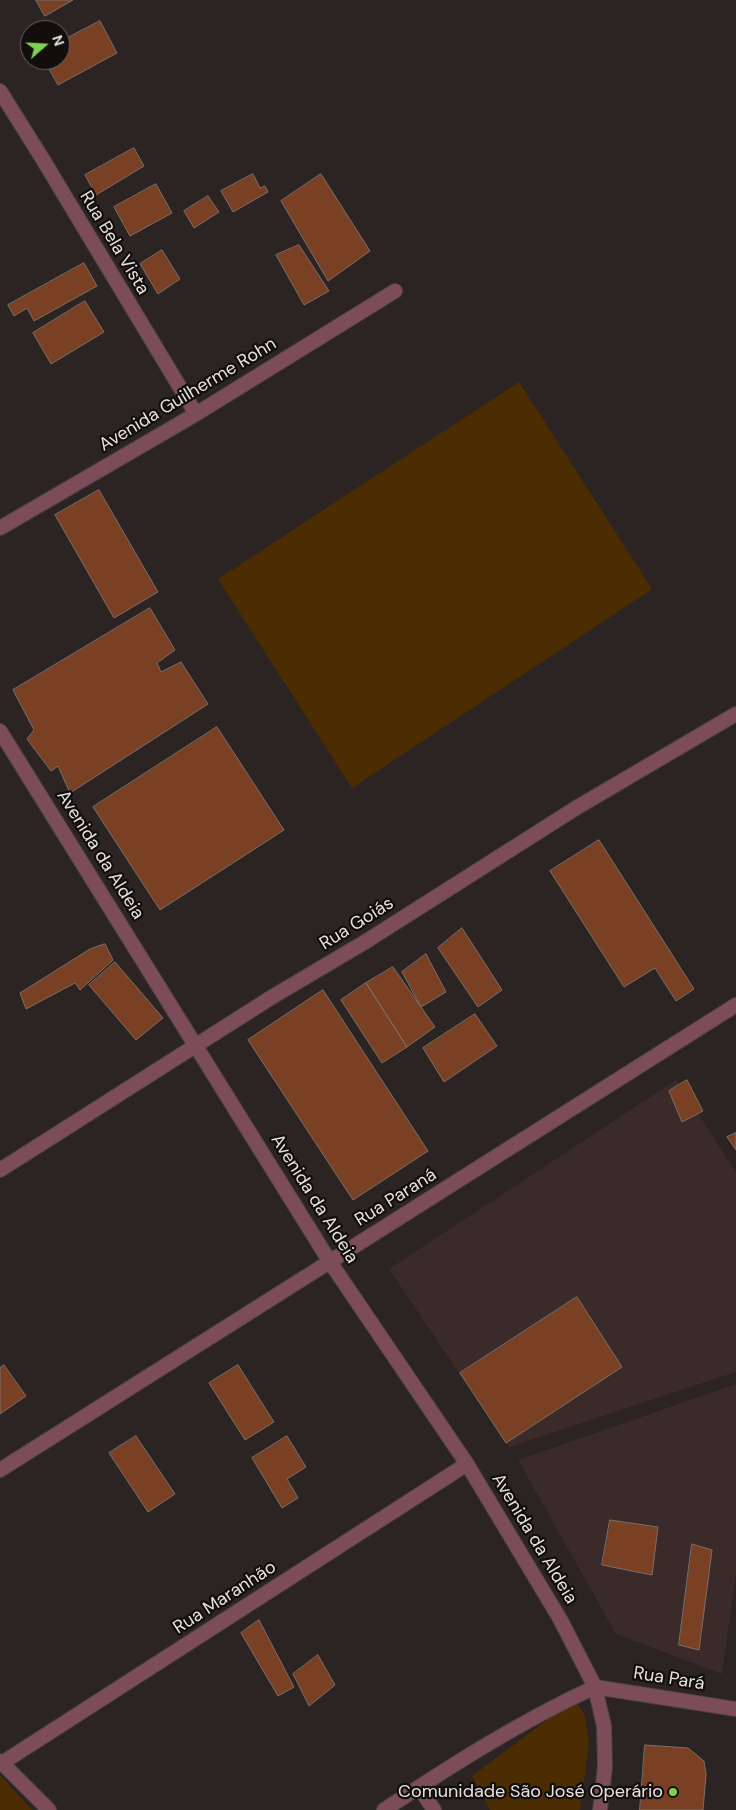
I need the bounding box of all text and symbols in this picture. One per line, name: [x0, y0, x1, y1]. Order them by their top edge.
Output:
north arrow: [20, 20, 70, 70]
text: N: [48, 33, 68, 48]
street label: Rua Bela Vista: [75, 187, 153, 299]
street label: Avenida Guilherme Rohn: [95, 333, 281, 457]
street label: Avenida da Aldeia: [52, 786, 148, 924]
street label: Rua Goiás: [316, 893, 398, 955]
street label: Avenida da Aldeia: [266, 1130, 362, 1268]
street label: Rua Paraná: [351, 1164, 441, 1232]
street label: Avenida da Aldeia: [487, 1470, 581, 1608]
street label: Rua Maranhão: [170, 1557, 280, 1639]
street label: Rua Pará: [632, 1663, 706, 1695]
place label: Comunidade São José Operário: [398, 1781, 663, 1803]
marker: Comunidade São José Operário: [667, 1786, 679, 1798]

